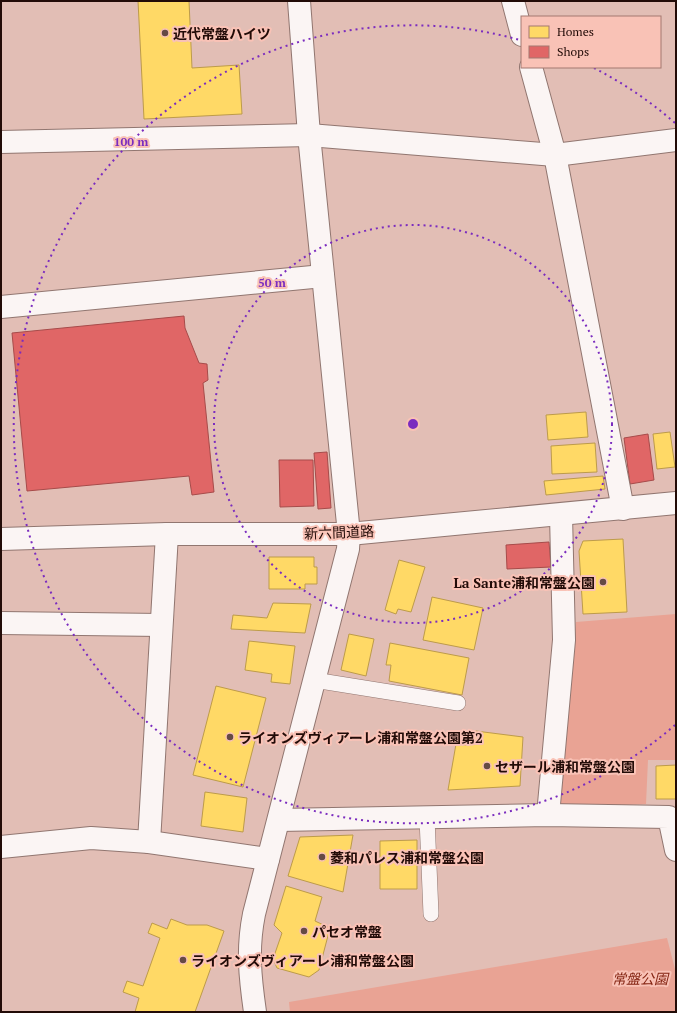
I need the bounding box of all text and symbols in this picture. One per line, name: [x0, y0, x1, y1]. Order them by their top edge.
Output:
legend: [521, 16, 661, 68]
place label: 近代常盤ハイツ: [173, 24, 271, 43]
text: Homes: [557, 24, 594, 39]
marker: 近代常盤ハイツ: [160, 28, 170, 38]
text: Shops: [557, 44, 589, 59]
text: 100 m: [114, 134, 148, 149]
text: 50 m: [258, 275, 286, 290]
centre of rings: [406, 417, 420, 431]
street label: 新六間道路: [304, 521, 374, 543]
place label: La Sante浦和常盤公園: [454, 573, 595, 592]
marker: La Sante浦和常盤公園: [598, 577, 608, 587]
place label: ライオンズヴィアーレ浦和常盤公園第2: [238, 728, 483, 747]
marker: ライオンズヴィアーレ浦和常盤公園第2: [225, 732, 235, 742]
place label: セザール浦和常盤公園: [495, 757, 635, 776]
marker: セザール浦和常盤公園: [482, 761, 492, 771]
place label: 菱和パレス浦和常盤公園: [330, 848, 484, 867]
marker: 菱和パレス浦和常盤公園: [317, 852, 327, 862]
place label: パセオ常盤: [312, 922, 382, 941]
marker: パセオ常盤: [299, 926, 309, 936]
place label: ライオンズヴィアーレ浦和常盤公園: [191, 951, 414, 970]
marker: ライオンズヴィアーレ浦和常盤公園: [178, 955, 188, 965]
park label: 常盤公園: [612, 969, 670, 988]

